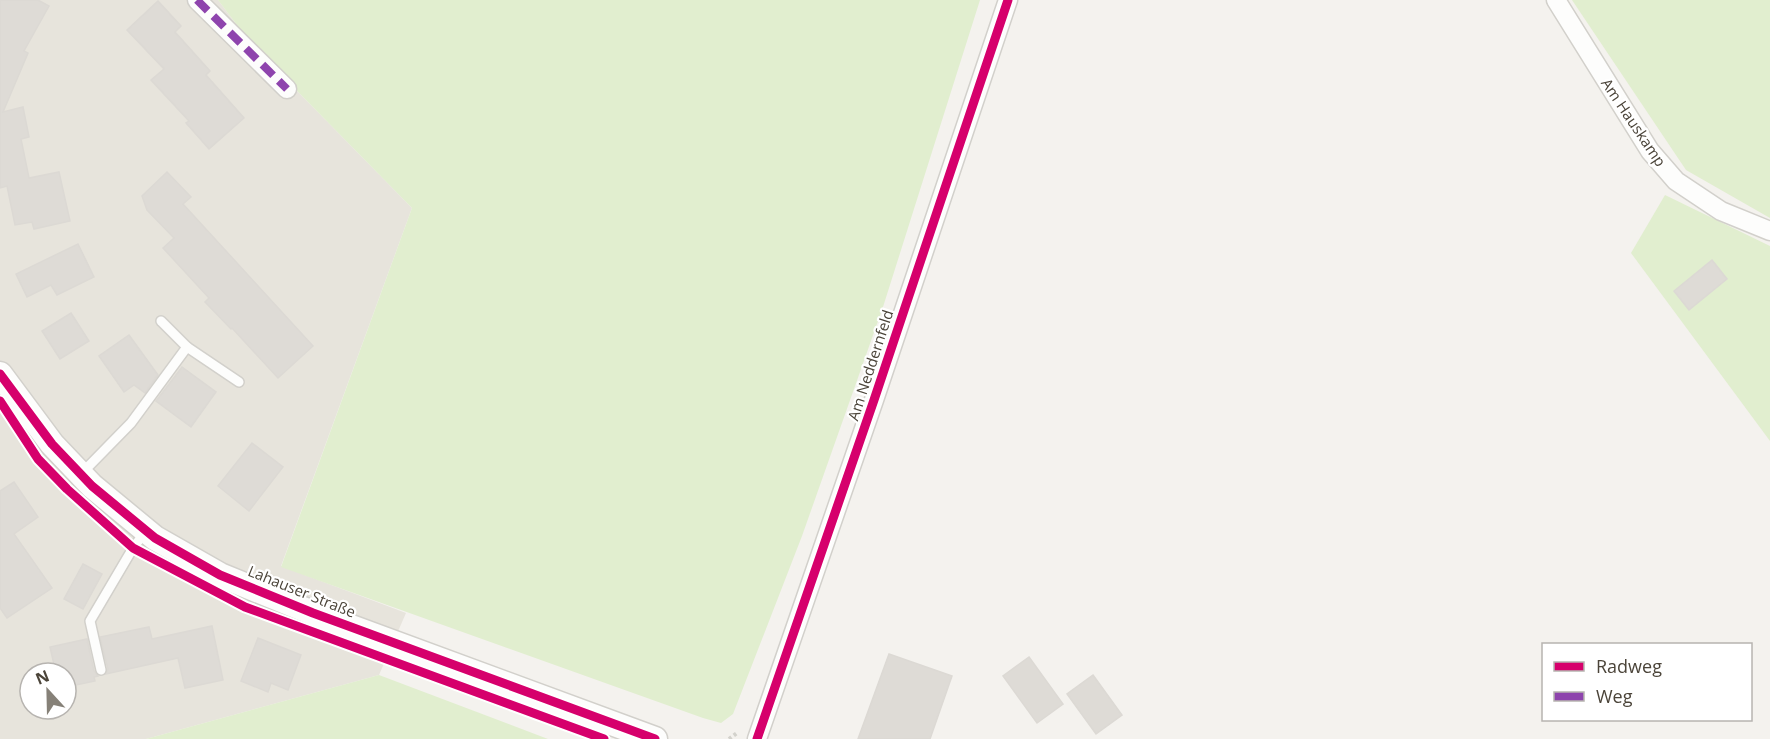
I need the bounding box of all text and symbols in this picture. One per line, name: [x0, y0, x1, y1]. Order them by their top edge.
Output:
street label: Am Hauskamp: [1597, 74, 1671, 170]
street label: Am Neddernfeld: [843, 307, 897, 423]
street label: Lahauser Straße: [245, 560, 359, 622]
legend: [1542, 643, 1752, 721]
text: Radweg: [1596, 654, 1662, 678]
north arrow: [18, 661, 78, 721]
text: N: [32, 664, 53, 690]
text: Weg: [1596, 684, 1633, 708]

